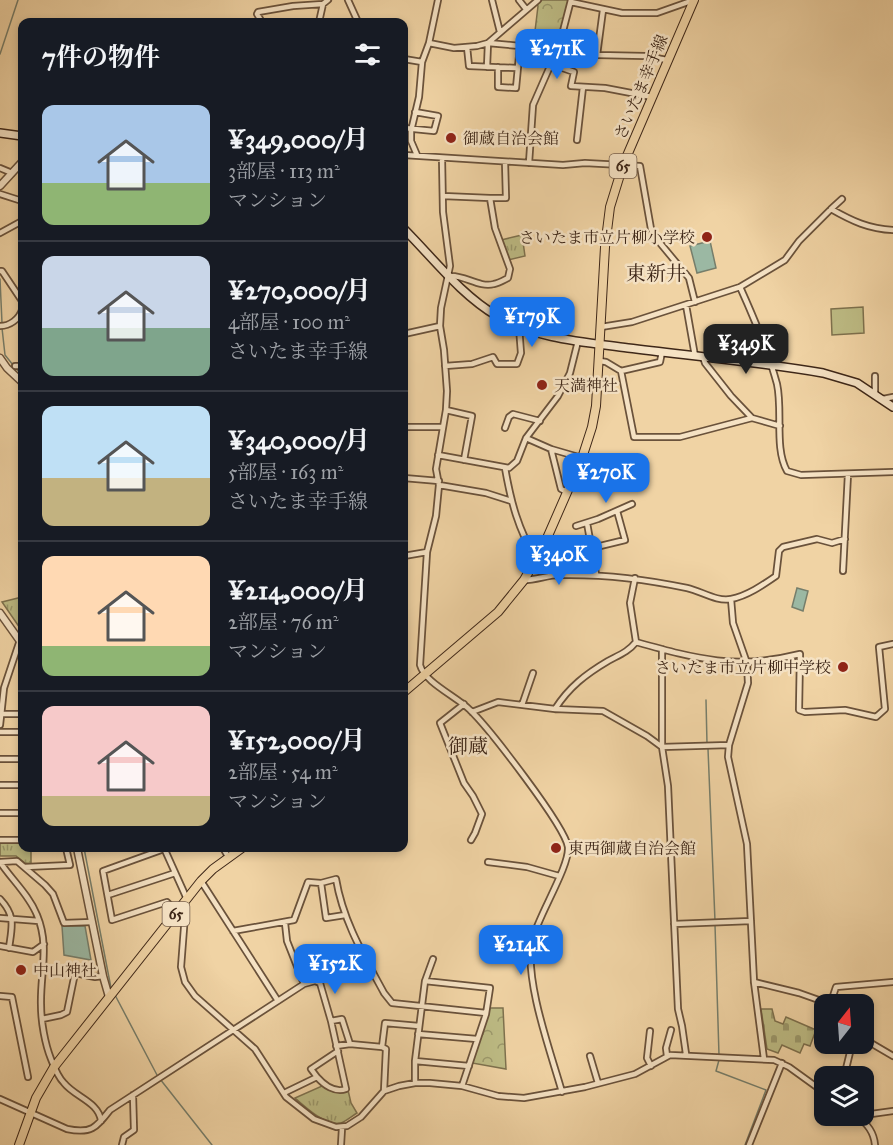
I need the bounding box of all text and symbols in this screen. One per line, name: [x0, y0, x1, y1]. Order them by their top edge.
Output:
pin: ¥271K: [515, 29, 599, 80]
street label: さいたま幸手線: [610, 32, 672, 142]
text: ¥271K: [529, 36, 585, 60]
icon: filters: [351, 38, 384, 71]
text: 7件の物件: [42, 41, 160, 73]
text: ¥349,000/月: [228, 123, 369, 155]
icon: home: [90, 129, 162, 201]
place label: 御蔵自治会館: [463, 129, 559, 148]
marker: 御蔵自治会館: [444, 131, 458, 145]
road number: 65: [610, 154, 636, 178]
text: 3部屋 · 113 m²: [228, 159, 340, 183]
text: マンション: [228, 188, 327, 212]
place label: さいたま市立片柳小学校: [519, 228, 695, 247]
marker: さいたま市立片柳小学校: [700, 230, 714, 244]
district label: 東新井: [626, 261, 686, 285]
text: ¥270,000/月: [228, 274, 371, 306]
icon: home: [90, 280, 162, 352]
pin: ¥179K: [490, 297, 574, 348]
text: ¥179K: [504, 304, 560, 328]
text: 4部屋 · 100 m²: [228, 310, 350, 334]
pin: ¥349K: [704, 324, 788, 375]
text: ¥349K: [717, 331, 775, 355]
text: さいたま幸手線: [228, 339, 368, 363]
place label: 天満神社: [554, 376, 618, 395]
marker: 天満神社: [535, 378, 549, 392]
text: ¥340,000/月: [228, 424, 370, 456]
icon: home: [90, 430, 162, 502]
pin: ¥270K: [564, 453, 648, 504]
text: 5部屋 · 163 m²: [228, 460, 343, 484]
text: ¥270K: [577, 460, 635, 484]
text: さいたま幸手線: [228, 489, 368, 513]
pin: ¥340K: [517, 535, 601, 586]
text: ¥340K: [530, 542, 588, 566]
text: ¥214,000/月: [228, 574, 368, 606]
icon: home: [90, 580, 162, 652]
text: 2部屋 · 76 m²: [228, 610, 339, 634]
text: マンション: [228, 639, 327, 663]
place label: さいたま市立片柳中学校: [655, 658, 831, 677]
marker: さいたま市立片柳中学校: [836, 660, 850, 674]
text: ¥152,000/月: [228, 724, 366, 756]
icon: home: [90, 730, 162, 802]
district label: 御蔵: [448, 734, 488, 758]
text: 2部屋 · 54 m²: [228, 760, 338, 784]
text: マンション: [228, 789, 327, 813]
place label: 東西御蔵自治会館: [568, 839, 696, 858]
marker: 東西御蔵自治会館: [549, 841, 563, 855]
road number: 65: [162, 902, 190, 926]
pin: ¥214K: [479, 925, 563, 976]
text: ¥214K: [493, 932, 549, 956]
pin: ¥152K: [293, 944, 377, 995]
text: ¥152K: [308, 951, 362, 975]
place label: 中山神社: [33, 961, 97, 980]
marker: 中山神社: [14, 963, 28, 977]
north arrow: [814, 994, 874, 1054]
map controls: [814, 994, 874, 1126]
button: layers: [814, 1066, 874, 1126]

